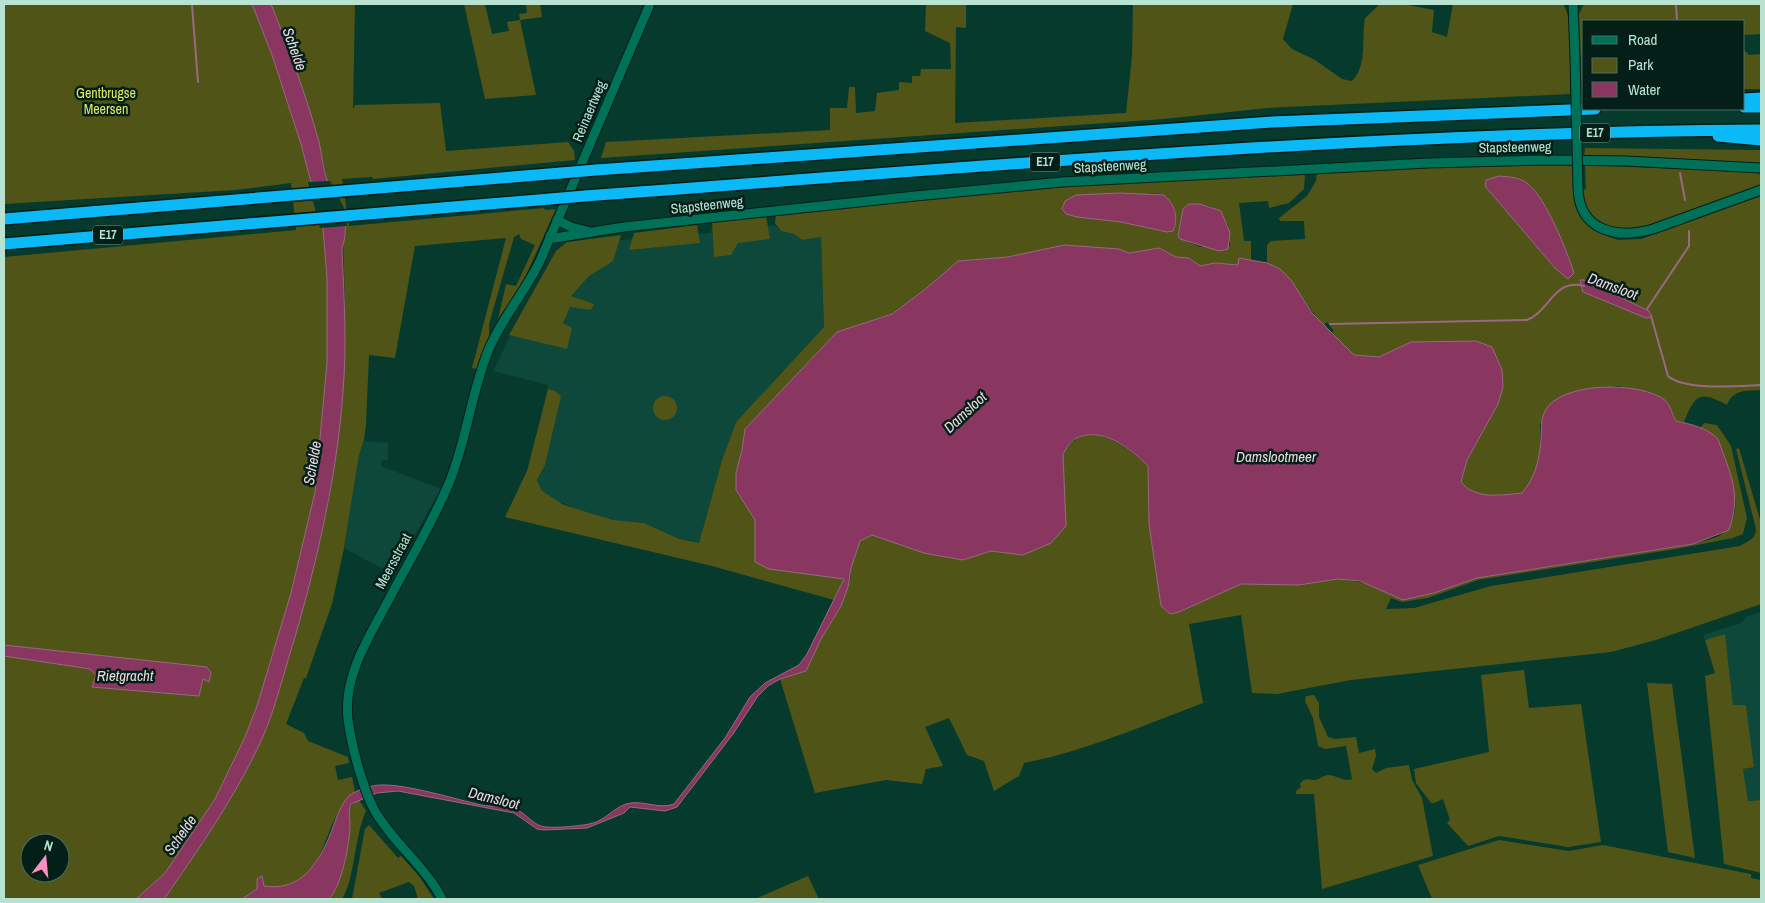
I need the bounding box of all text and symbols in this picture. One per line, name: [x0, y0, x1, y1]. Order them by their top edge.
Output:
legend: [1582, 20, 1745, 110]
water label: Schelde: [278, 25, 313, 74]
text: Road: [1628, 29, 1657, 50]
text: Park: [1628, 54, 1654, 75]
street label: Reinaertweg: [568, 77, 610, 144]
text: Water: [1628, 79, 1660, 100]
park label: Gentbrugse Meersen: [76, 84, 136, 118]
road number: E17: [1580, 124, 1610, 142]
street label: Stapsteenweg: [1478, 137, 1552, 157]
road number: E17: [1030, 152, 1060, 172]
street label: Stapsteenweg: [1073, 155, 1147, 177]
street label: Stapsteenweg: [670, 192, 745, 218]
road number: E17: [93, 226, 123, 244]
water label: Damsloot: [1585, 267, 1642, 305]
water label: Damsloot: [939, 386, 992, 437]
water label: Schelde: [298, 439, 326, 487]
water label: Damslootmeer: [1236, 446, 1317, 467]
street label: Meersstraat: [371, 530, 415, 592]
water label: Rietgracht: [97, 665, 154, 686]
water label: Damsloot: [466, 782, 522, 815]
water label: Schelde: [159, 811, 201, 859]
north arrow: [20, 833, 70, 883]
text: N: [42, 836, 55, 855]

